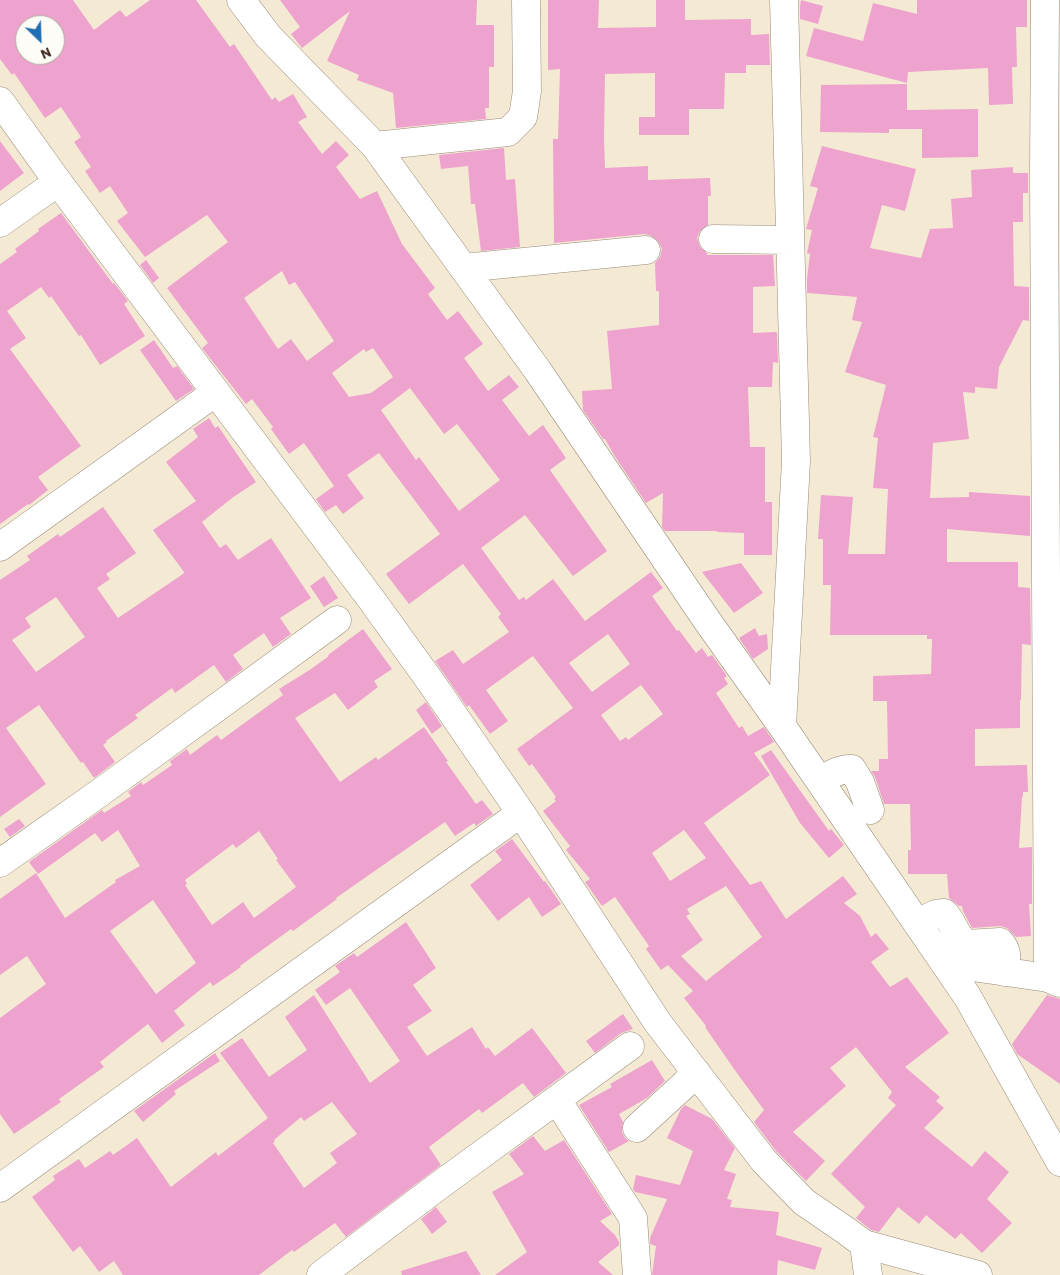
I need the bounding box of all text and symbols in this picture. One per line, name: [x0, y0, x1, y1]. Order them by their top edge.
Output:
north arrow: [15, 15, 65, 65]
text: N: [38, 44, 54, 63]

